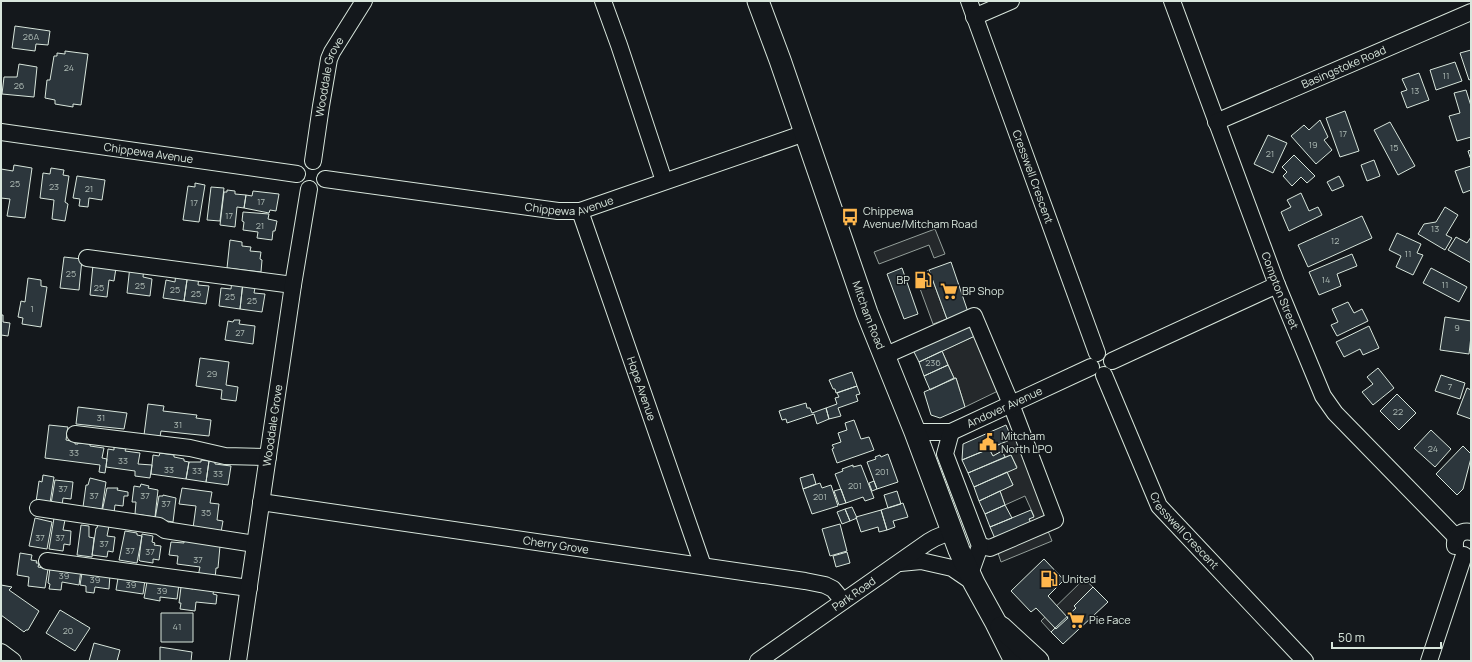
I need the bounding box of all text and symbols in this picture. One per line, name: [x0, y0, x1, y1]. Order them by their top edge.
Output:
house number: 26A: [23, 30, 40, 43]
street label: Wooddale Grove: [312, 33, 347, 118]
street label: Basingstoke Road: [1299, 42, 1388, 91]
house number: 24: [64, 61, 74, 74]
house number: 11: [1442, 69, 1450, 82]
house number: 26: [14, 79, 25, 92]
house number: 13: [1411, 84, 1419, 97]
house number: 17: [1339, 127, 1347, 140]
street label: Cresswell Crescent: [1009, 128, 1057, 225]
house number: 19: [1308, 138, 1318, 151]
street label: Chippewa Avenue: [103, 139, 195, 166]
house number: 15: [1390, 141, 1398, 154]
house number: 21: [1266, 147, 1274, 160]
house number: 25: [10, 177, 20, 190]
house number: 23: [49, 180, 59, 193]
house number: 21: [85, 182, 93, 195]
street label: Chippewa Avenue: [524, 192, 616, 218]
house number: 17: [257, 195, 265, 208]
house number: 17: [190, 196, 198, 209]
place label: Chippewa Avenue/Mitcham Road: [863, 203, 977, 231]
bus stop icon: Chippewa Avenue/Mitcham Road: [840, 207, 860, 227]
house number: 17: [225, 209, 233, 222]
house number: 21: [256, 219, 264, 232]
house number: 13: [1431, 222, 1439, 235]
house number: 12: [1331, 234, 1339, 247]
house number: 11: [1404, 247, 1412, 260]
street label: Compton Street: [1258, 250, 1302, 331]
house number: 25: [66, 267, 76, 280]
fuel station icon: BP: [913, 270, 933, 290]
place label: BP: [897, 272, 910, 287]
house number: 14: [1322, 273, 1330, 286]
house number: 11: [1441, 278, 1449, 291]
house number: 25: [135, 279, 145, 292]
street label: Mitcham Road: [849, 279, 889, 352]
house number: 25: [94, 281, 104, 294]
supermarket icon: BP Shop: [939, 281, 959, 301]
house number: 25: [170, 283, 180, 296]
place label: BP Shop: [962, 283, 1004, 298]
house number: 25: [191, 287, 201, 300]
house number: 25: [225, 290, 235, 303]
house number: 25: [247, 294, 257, 307]
house number: 1: [30, 302, 34, 315]
house number: 9: [1454, 321, 1460, 334]
house number: 27: [235, 326, 245, 339]
street label: Hope Avenue: [624, 354, 660, 423]
house number: 236: [925, 356, 941, 369]
house number: 29: [207, 367, 217, 380]
house number: 7: [1448, 380, 1453, 393]
street label: Andover Avenue: [964, 382, 1045, 431]
street label: Wooddale Grove: [259, 383, 285, 467]
house number: 22: [1393, 405, 1403, 418]
house number: 31: [97, 411, 105, 424]
house number: 31: [174, 418, 182, 431]
place label: Mitcham North LPO: [1001, 428, 1052, 456]
public building icon: Mitcham North LPO: [978, 432, 998, 452]
house number: 24: [1428, 442, 1438, 455]
house number: 33: [69, 446, 79, 459]
house number: 33: [118, 454, 128, 467]
house number: 33: [164, 463, 174, 476]
house number: 33: [192, 464, 202, 477]
house number: 201: [875, 465, 889, 478]
house number: 33: [213, 467, 223, 480]
house number: 201: [848, 479, 862, 492]
house number: 37: [58, 482, 68, 495]
house number: 37: [89, 489, 99, 502]
house number: 37: [140, 489, 150, 502]
house number: 201: [813, 490, 827, 503]
street label: Cresswell Crescent: [1147, 490, 1223, 572]
house number: 37: [161, 497, 171, 510]
house number: 35: [201, 506, 211, 519]
house number: 37: [35, 531, 45, 544]
house number: 37: [55, 531, 65, 544]
street label: Cherry Grove: [522, 532, 591, 557]
house number: 37: [99, 537, 109, 550]
house number: 37: [125, 544, 135, 557]
house number: 37: [145, 545, 155, 558]
house number: 37: [193, 553, 203, 566]
house number: 39: [59, 569, 69, 582]
fuel station icon: United: [1039, 569, 1059, 589]
place label: United: [1062, 571, 1096, 586]
house number: 39: [90, 573, 100, 586]
street label: Park Road: [829, 573, 878, 614]
house number: 39: [126, 578, 136, 591]
house number: 39: [157, 584, 167, 597]
supermarket icon: Pie Face: [1066, 610, 1086, 630]
place label: Pie Face: [1089, 612, 1131, 627]
house number: 41: [173, 620, 181, 633]
house number: 20: [63, 624, 73, 637]
scale bar: [1332, 624, 1441, 650]
text: 50 m: [1338, 629, 1365, 646]

